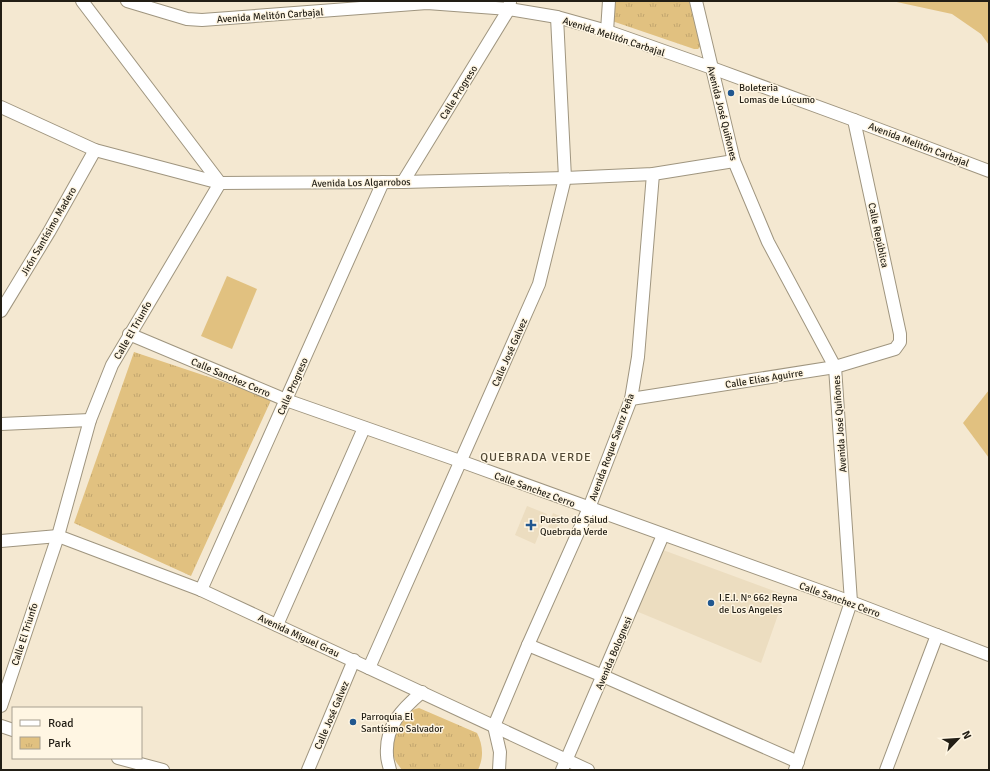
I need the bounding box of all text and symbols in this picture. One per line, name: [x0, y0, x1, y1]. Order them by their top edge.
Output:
street label: Avenida Melitón Carbajal: [216, 6, 324, 26]
street label: Avenida Melitón Carbajal: [561, 15, 666, 59]
street label: Calle Progreso: [437, 63, 480, 122]
street label: Avenida José Quiñones: [704, 64, 740, 163]
place label: Boleteria Lomas de Lúcumo: [739, 82, 815, 106]
marker: Boleteria Lomas de Lúcumo: [726, 88, 736, 98]
street label: Avenida Melitón Carbajal: [867, 120, 971, 170]
street label: Avenida Los Algarrobos: [311, 176, 411, 190]
street label: Jirón Santísimo Madero: [19, 185, 79, 278]
street label: Calle República: [865, 202, 891, 269]
street label: Calle El Triunfo: [111, 299, 154, 362]
street label: Calle José Galvez: [490, 316, 531, 388]
street label: Calle Sanchez Cerro: [189, 356, 272, 400]
street label: Calle Progreso: [275, 356, 311, 417]
street label: Calle Elías Aguirre: [724, 367, 804, 391]
street label: Avenida José Quiñones: [831, 374, 849, 473]
street label: Avenida Roque Saenz Peña: [587, 392, 637, 503]
district label: QUEBRADA VERDE: [480, 450, 592, 465]
street label: Calle Sanchez Cerro: [493, 470, 577, 510]
place label: Puesto de Salud Quebrada Verde: [540, 514, 608, 538]
marker: Puesto de Salud Quebrada Verde: [525, 519, 537, 531]
street label: Calle Sanchez Cerro: [798, 580, 882, 620]
place label: I.E.I. N° 662 Reyna de Los Angeles: [719, 592, 798, 616]
marker: I.E.I. N° 662 Reyna de Los Angeles: [706, 598, 716, 608]
street label: Calle El Triunfo: [9, 602, 41, 667]
street label: Avenida Miguel Grau: [256, 612, 341, 660]
street label: Avenida Bolognesi: [593, 615, 635, 692]
street label: Calle José Galvez: [312, 679, 352, 752]
legend: [12, 707, 142, 759]
place label: Parroquia El Santísimo Salvador: [361, 711, 443, 735]
text: Road: [48, 716, 74, 731]
marker: Parroquia El Santísimo Salvador: [348, 717, 358, 727]
north arrow: [938, 719, 978, 759]
text: N: [959, 729, 974, 741]
text: Park: [48, 736, 71, 751]

